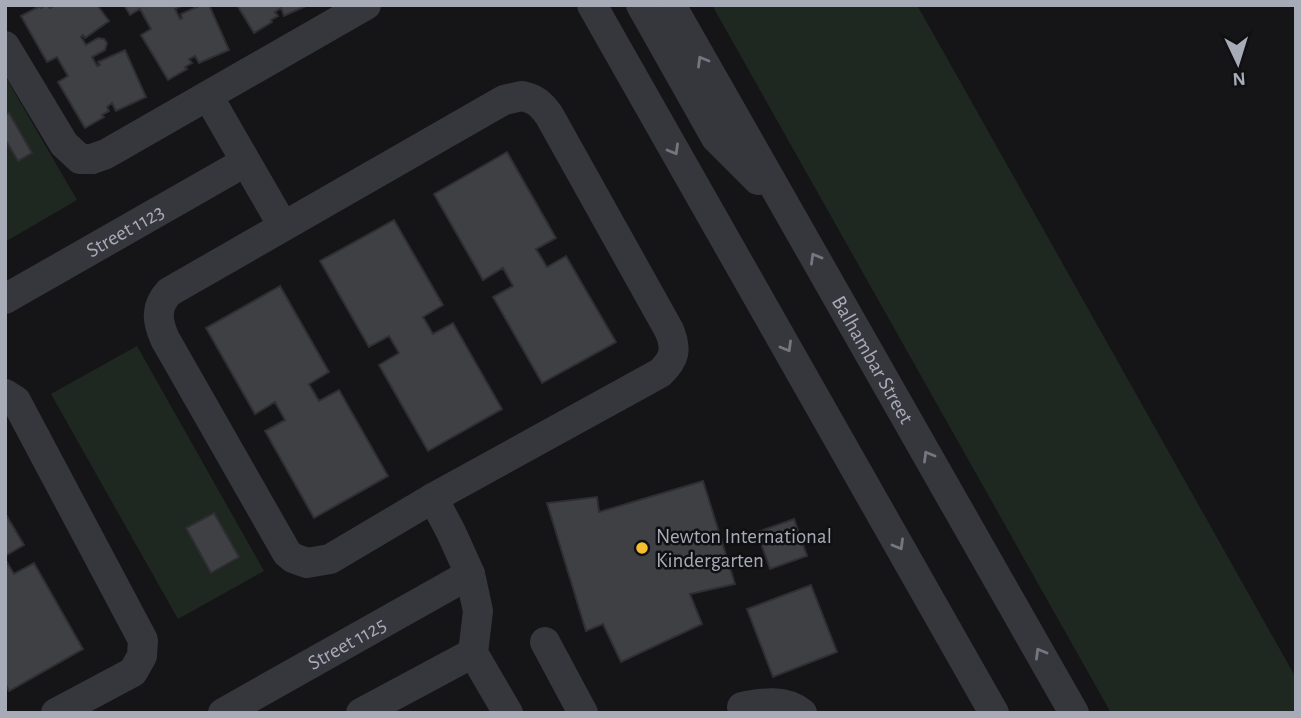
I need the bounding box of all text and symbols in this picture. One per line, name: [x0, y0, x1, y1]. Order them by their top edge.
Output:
north arrow: [1203, 28, 1273, 98]
one-way arrow: [697, 55, 710, 68]
text: N: [1232, 69, 1246, 88]
one-way arrow: [666, 142, 679, 155]
street label: Street 1123: [83, 201, 167, 261]
one-way arrow: [810, 253, 823, 266]
street label: Balhambar Street: [828, 292, 917, 428]
one-way arrow: [778, 340, 791, 353]
one-way arrow: [923, 450, 936, 463]
place label: Newton International Kindergarten: [656, 526, 832, 571]
one-way arrow: [891, 538, 904, 551]
marker: Newton International Kindergarten: [634, 540, 650, 556]
street label: Street 1125: [304, 614, 390, 674]
one-way arrow: [1035, 648, 1048, 661]

